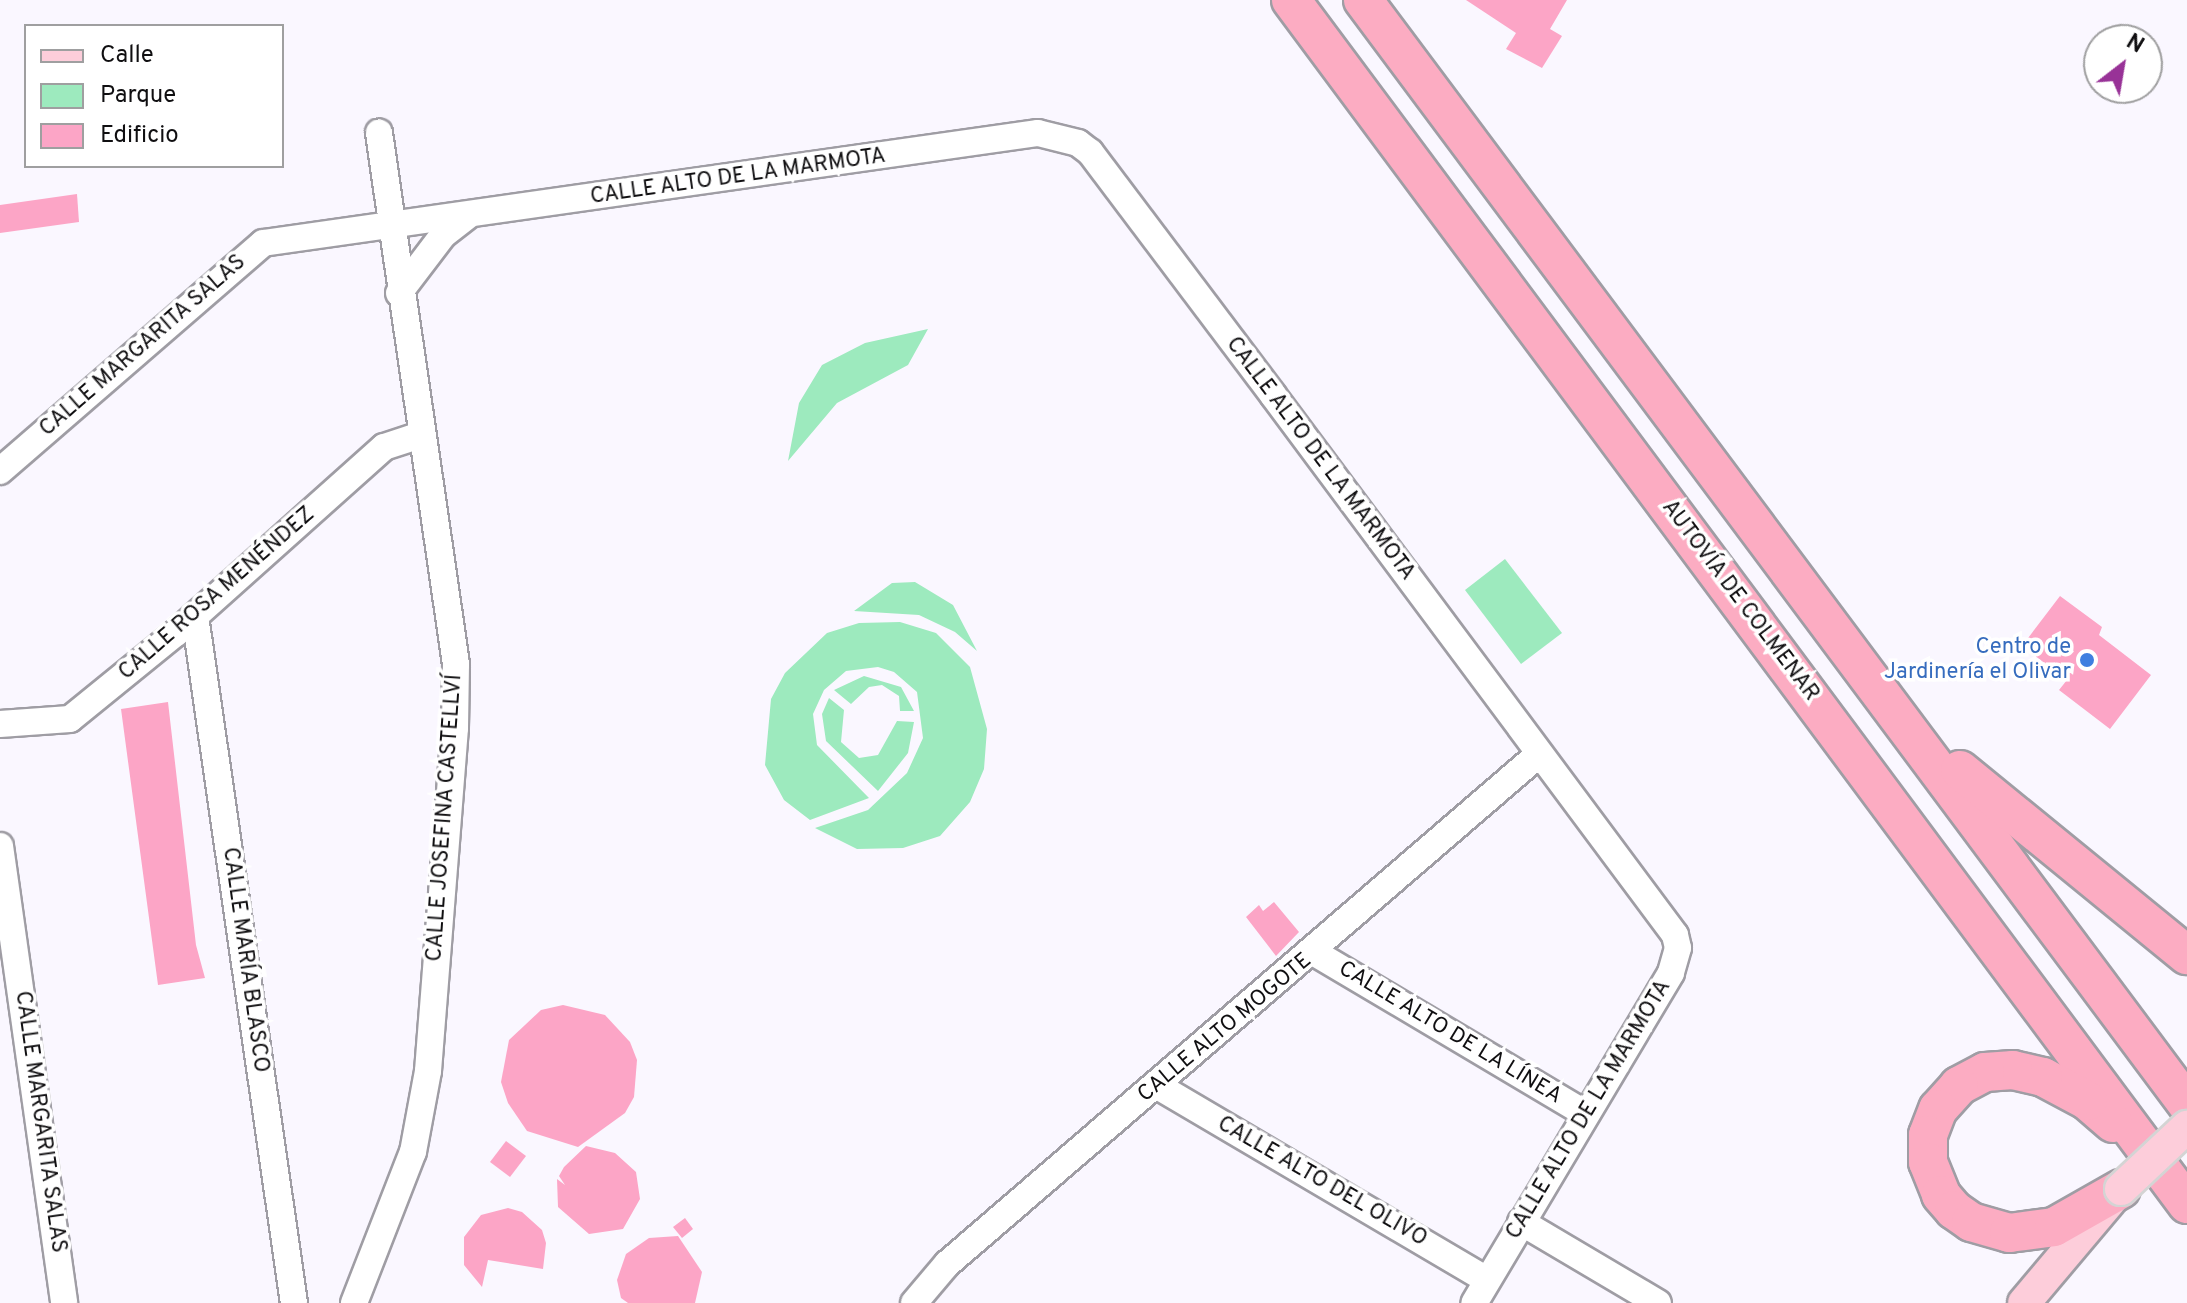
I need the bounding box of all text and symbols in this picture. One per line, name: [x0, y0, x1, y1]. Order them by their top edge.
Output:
legend: [24, 24, 284, 168]
north arrow: [2083, 24, 2163, 104]
text: N: [2121, 29, 2148, 60]
text: Calle: [100, 41, 154, 71]
text: Parque: [100, 81, 176, 111]
text: Edificio: [100, 121, 179, 151]
street label: CALLE ALTO DE LA MARMOTA: [588, 143, 888, 211]
street label: CALLE MARGARITA SALAS: [34, 249, 252, 443]
street label: CALLE ALTO DE LA MARMOTA: [1219, 331, 1421, 587]
street label: AUTOVÍA DE COLMENAR: [1655, 495, 1825, 707]
street label: CALLE ROSA MENÉNDEZ: [113, 502, 321, 686]
place label: Centro de Jardinería el Olivar: [1884, 634, 2071, 686]
marker: Centro de Jardinería el Olivar: [2078, 651, 2096, 669]
street label: CALLE JOSEFINA CASTELLVÍ: [422, 673, 468, 963]
street label: CALLE MARÍA BLASCO: [216, 845, 274, 1075]
street label: CALLE ALTO MOGOTE: [1133, 947, 1317, 1109]
street label: CALLE ALTO DE LA LÍNEA: [1333, 955, 1567, 1111]
street label: CALLE ALTO DE LA MARMOTA: [1501, 975, 1677, 1245]
street label: CALLE MARGARITA SALAS: [8, 989, 72, 1255]
street label: CALLE ALTO DEL OLIVO: [1212, 1111, 1432, 1253]

